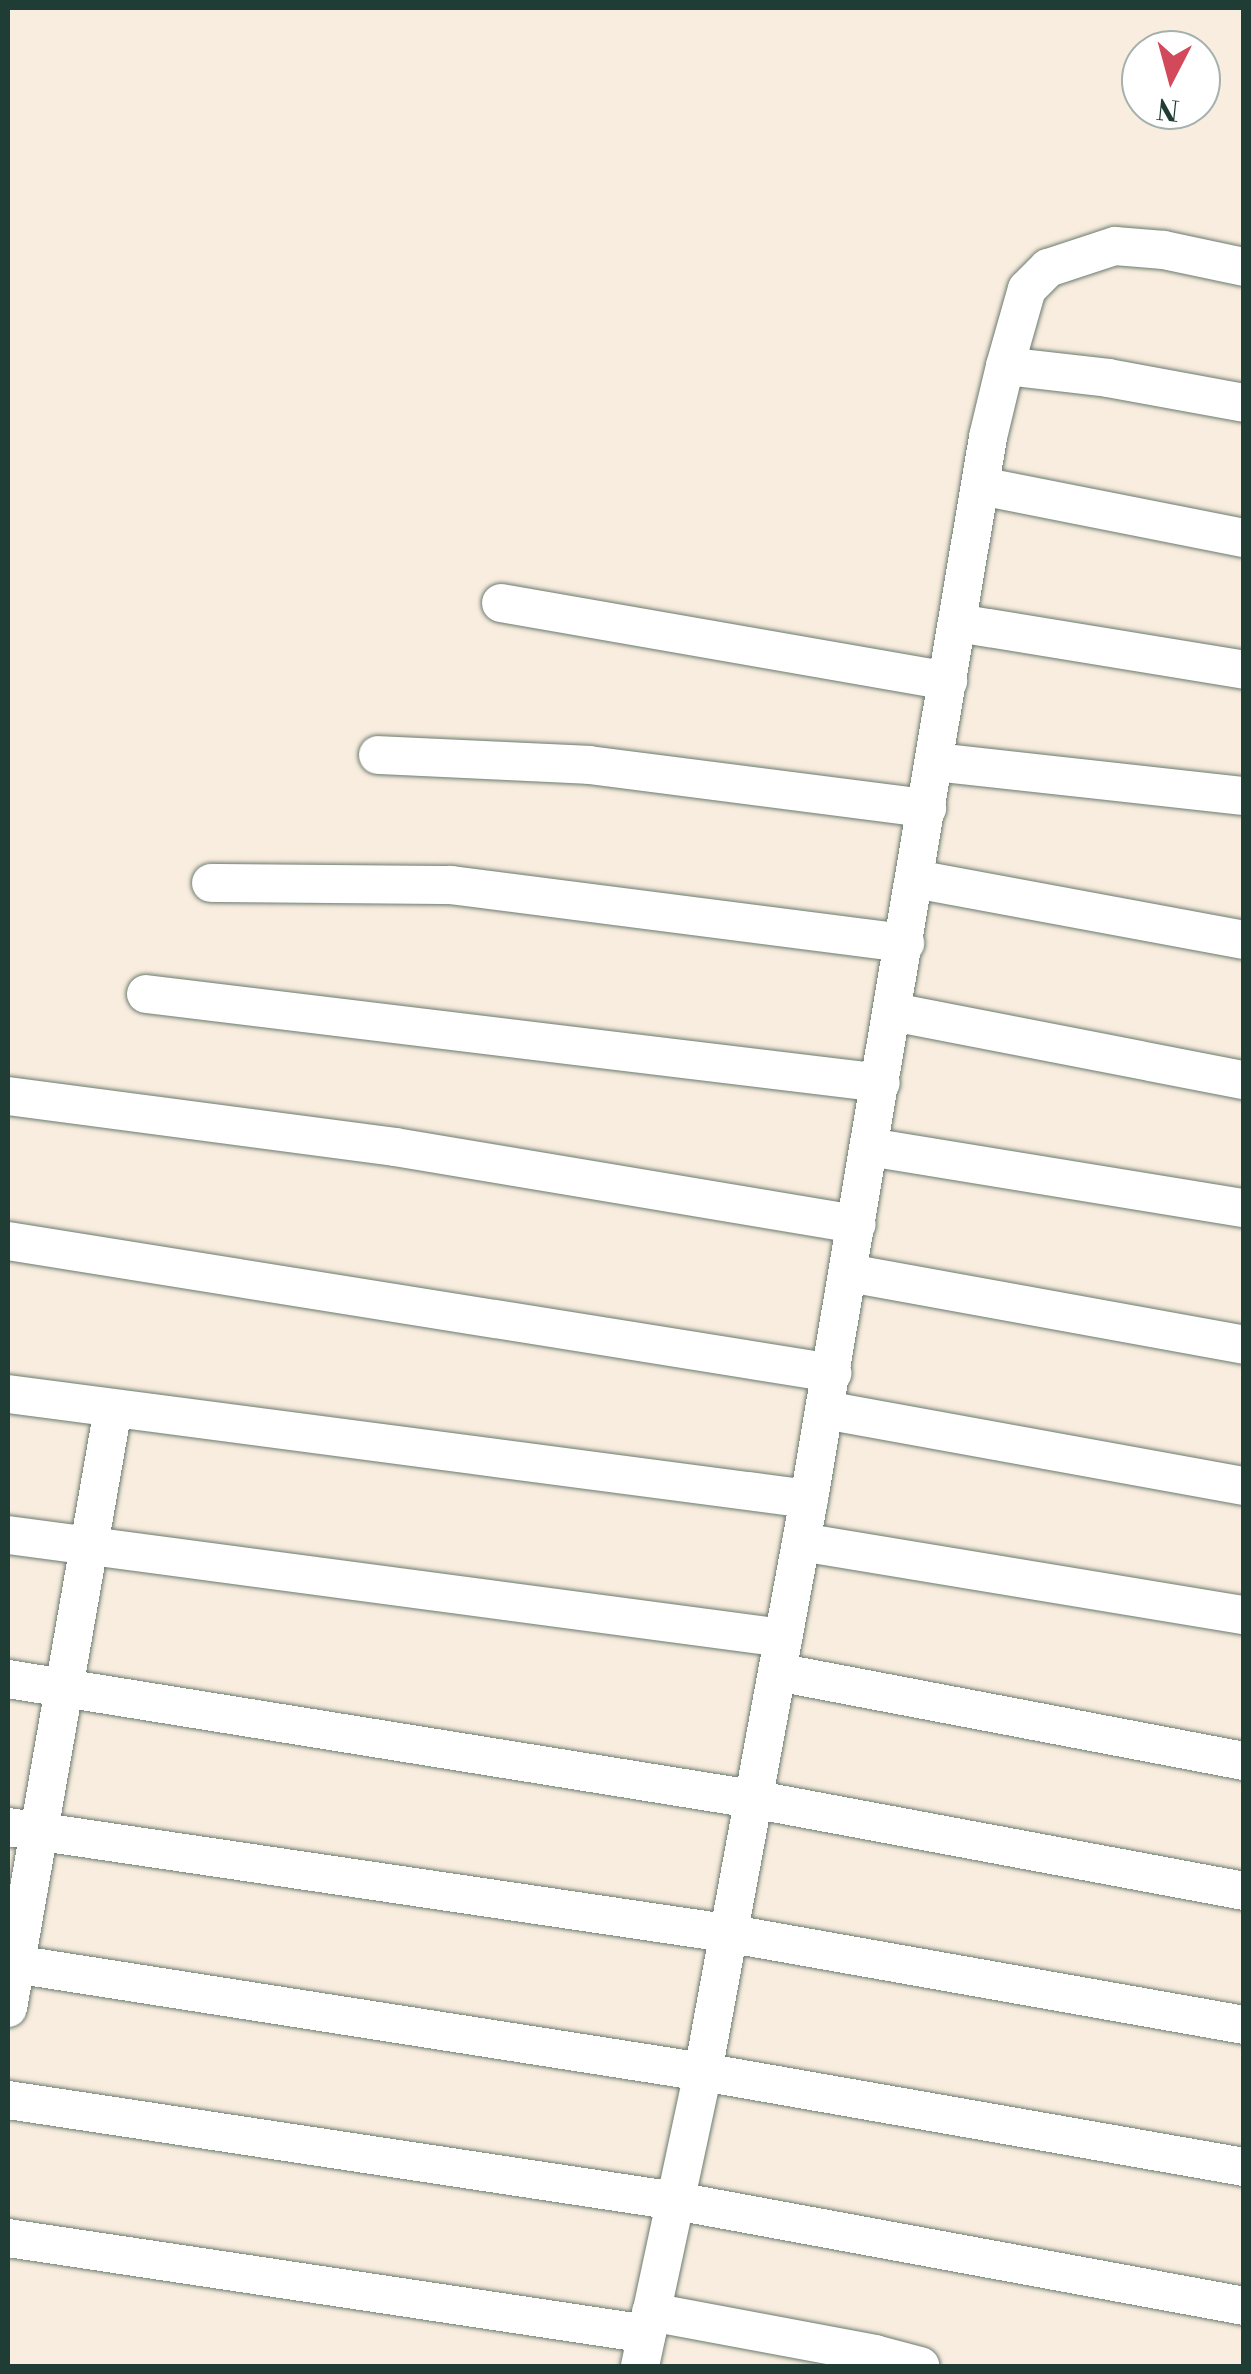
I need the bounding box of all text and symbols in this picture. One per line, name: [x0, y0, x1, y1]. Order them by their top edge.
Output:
north arrow: [1121, 30, 1221, 130]
text: N: [1155, 90, 1181, 127]

